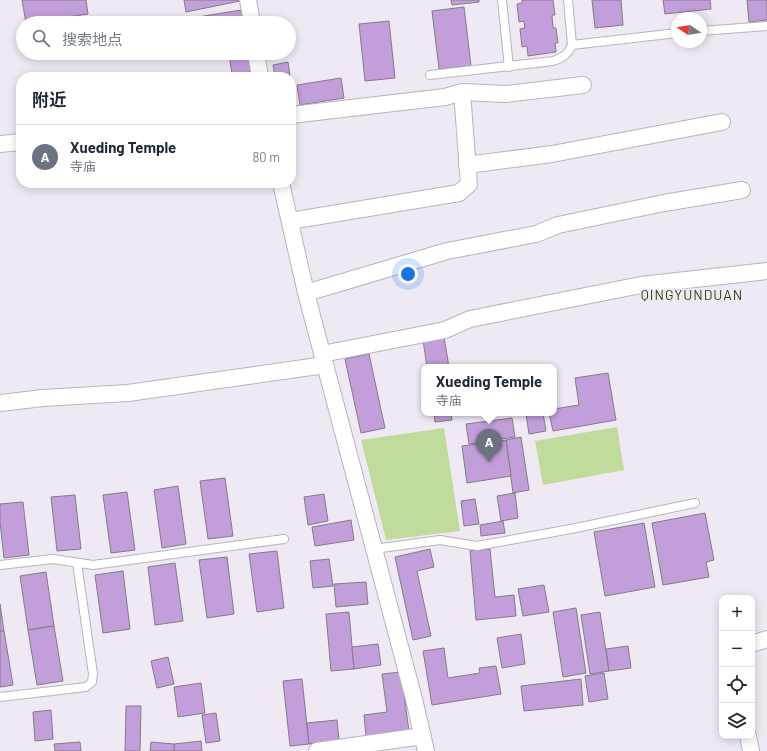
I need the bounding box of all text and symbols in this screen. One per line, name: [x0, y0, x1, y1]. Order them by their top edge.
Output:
north arrow: [671, 12, 707, 48]
search box: [16, 16, 296, 60]
icon: search: [30, 27, 52, 49]
text: 搜索地点: [62, 30, 122, 48]
text: 附近: [32, 89, 66, 109]
text: Xueding Temple: [70, 138, 176, 156]
text: A: [41, 149, 49, 165]
text: 80 m: [253, 149, 280, 165]
text: 寺庙: [70, 158, 96, 174]
your location: [398, 264, 418, 284]
district label: QINGYUNDUAN: [641, 286, 743, 303]
popup: [421, 364, 557, 416]
text: Xueding Temple: [436, 372, 542, 390]
text: 寺庙: [436, 392, 462, 408]
pin: A: [476, 429, 502, 462]
map controls: [719, 595, 755, 739]
button: +: [719, 595, 755, 631]
button: −: [719, 631, 755, 667]
button: locate: [719, 667, 755, 703]
button: layers: [719, 703, 755, 739]

